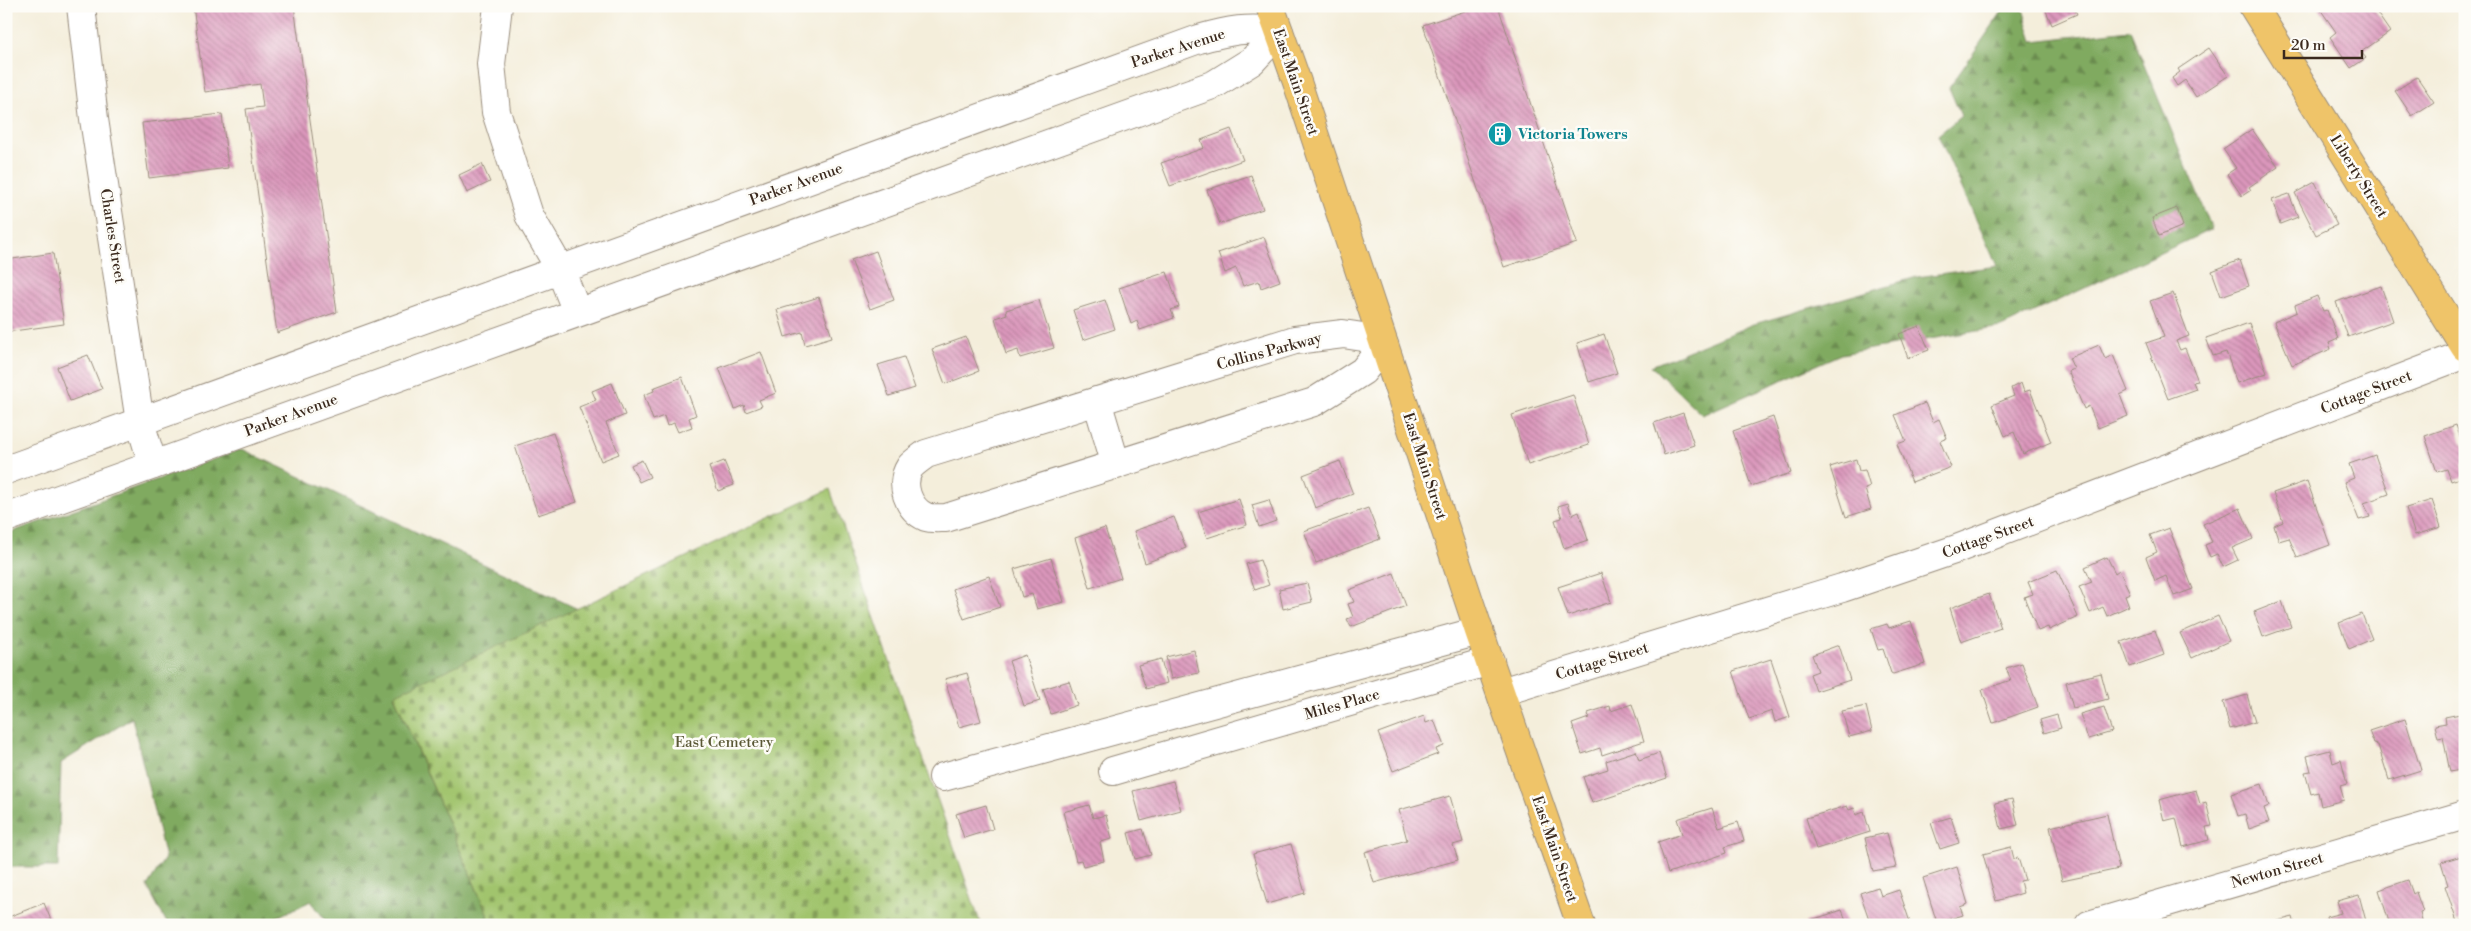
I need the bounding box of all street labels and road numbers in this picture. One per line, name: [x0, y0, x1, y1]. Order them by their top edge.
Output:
street label: Parker Avenue: [1129, 24, 1228, 73]
street label: East Main Street: [1268, 26, 1323, 139]
street label: Liberty Street: [2326, 131, 2392, 222]
street label: Parker Avenue: [747, 159, 845, 210]
street label: Charles Street: [96, 187, 129, 285]
street label: Collins Parkway: [1215, 328, 1324, 375]
street label: Cottage Street: [2318, 366, 2415, 419]
street label: Parker Avenue: [242, 390, 340, 441]
street label: East Main Street: [1398, 410, 1451, 523]
street label: Cottage Street: [1940, 512, 2037, 563]
street label: Cottage Street: [1553, 638, 1652, 685]
street label: Miles Place: [1302, 685, 1382, 724]
street label: East Main Street: [1527, 793, 1582, 906]
street label: Newton Street: [2229, 848, 2326, 893]

